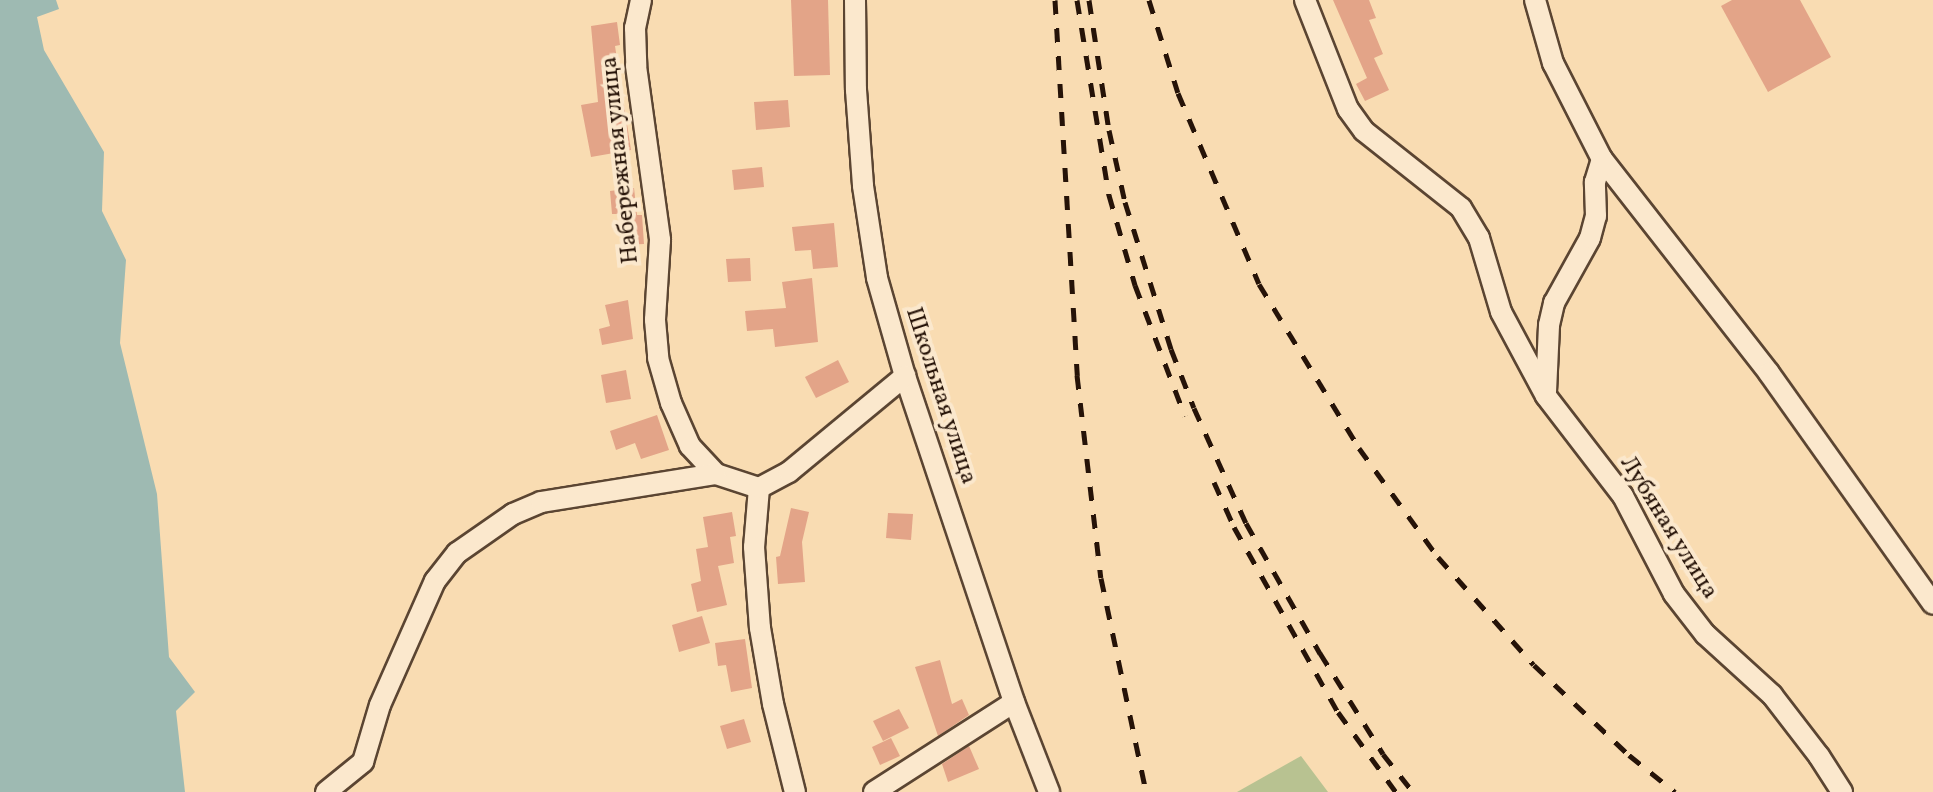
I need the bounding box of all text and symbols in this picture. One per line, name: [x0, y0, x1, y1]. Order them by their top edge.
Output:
street label: Набережная улица: [596, 55, 646, 265]
street label: Школьная улица: [898, 304, 982, 488]
street label: Лубяная улица: [1612, 451, 1724, 605]

